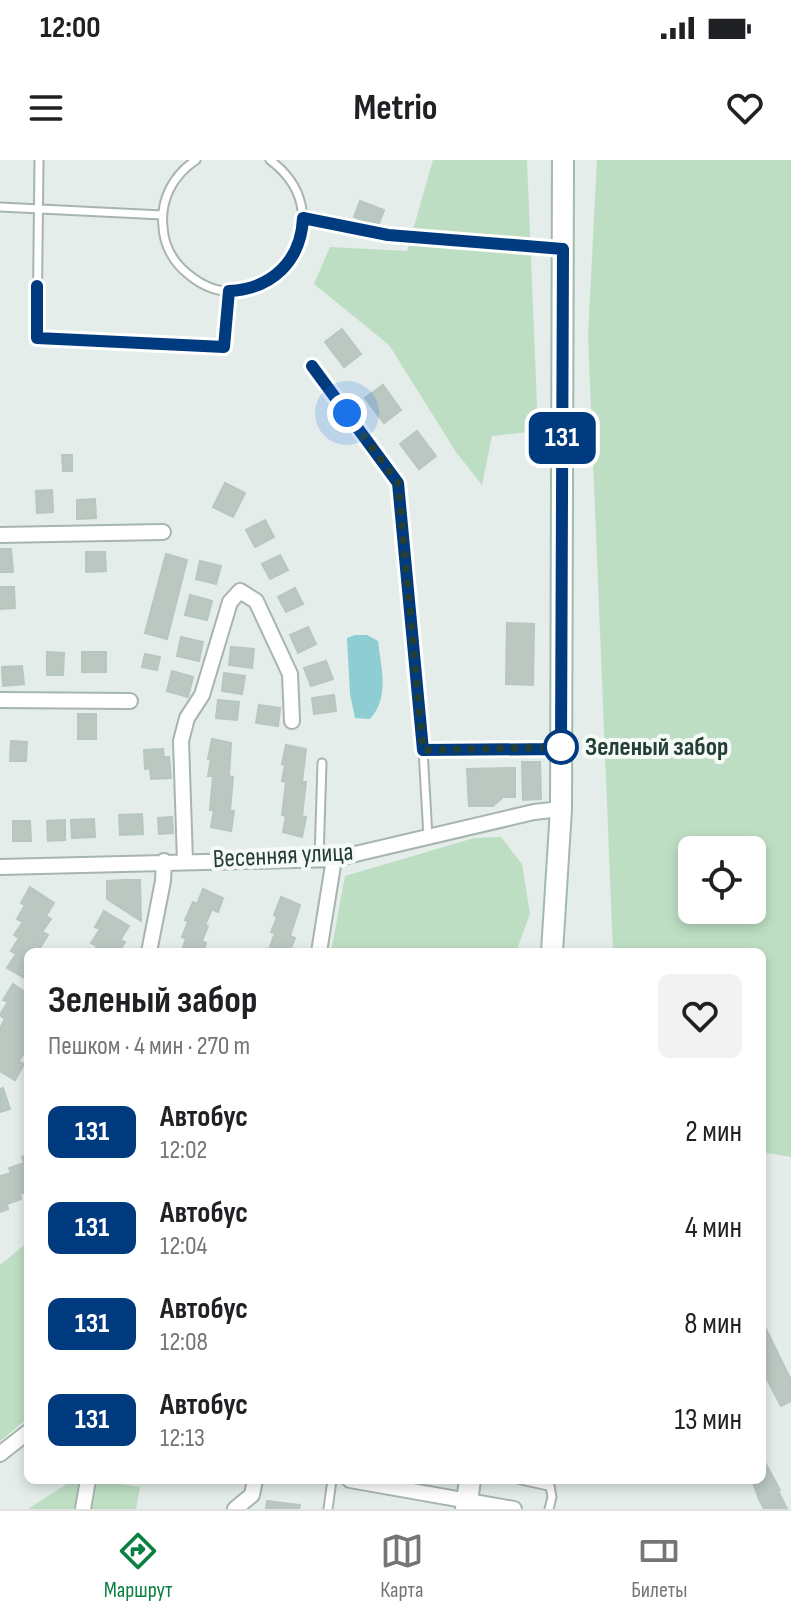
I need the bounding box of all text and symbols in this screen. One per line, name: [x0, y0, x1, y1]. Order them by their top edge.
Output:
text: 12:00: [40, 10, 101, 46]
icon: menu: [24, 86, 68, 130]
icon: heart: [723, 86, 767, 130]
text: Metrio: [353, 87, 438, 130]
your location: [327, 393, 367, 433]
line badge: 131: [516, 412, 608, 464]
text: 131: [545, 421, 579, 454]
marker: Зеленый забор: [544, 730, 578, 764]
place label: Зеленый забор: [585, 732, 728, 763]
map controls: [678, 836, 766, 924]
button: locate: [678, 836, 766, 924]
street label: Весенняя улица: [212, 837, 354, 875]
button: heart: [658, 974, 742, 1058]
text: Зеленый забор: [48, 978, 257, 1023]
text: Пешком · 4 мин · 270 m: [48, 1031, 250, 1062]
text: Автобус: [160, 1099, 248, 1135]
text: 2 мин: [685, 1114, 742, 1150]
text: 131: [75, 1115, 109, 1148]
text: 12:02: [160, 1135, 207, 1166]
text: Автобус: [160, 1195, 248, 1231]
text: 4 мин: [685, 1210, 742, 1246]
text: 131: [75, 1211, 109, 1244]
text: 12:04: [160, 1231, 207, 1262]
text: Автобус: [160, 1291, 248, 1327]
text: 8 мин: [684, 1306, 742, 1342]
text: 131: [75, 1307, 109, 1340]
text: 12:08: [160, 1327, 208, 1358]
text: Автобус: [160, 1387, 248, 1423]
text: 13 мин: [674, 1402, 742, 1438]
text: 131: [75, 1403, 109, 1436]
text: 12:13: [160, 1423, 205, 1454]
tab: Маршрут: [104, 1529, 173, 1604]
tab: Карта: [380, 1529, 424, 1604]
tab: Билеты: [631, 1529, 687, 1604]

